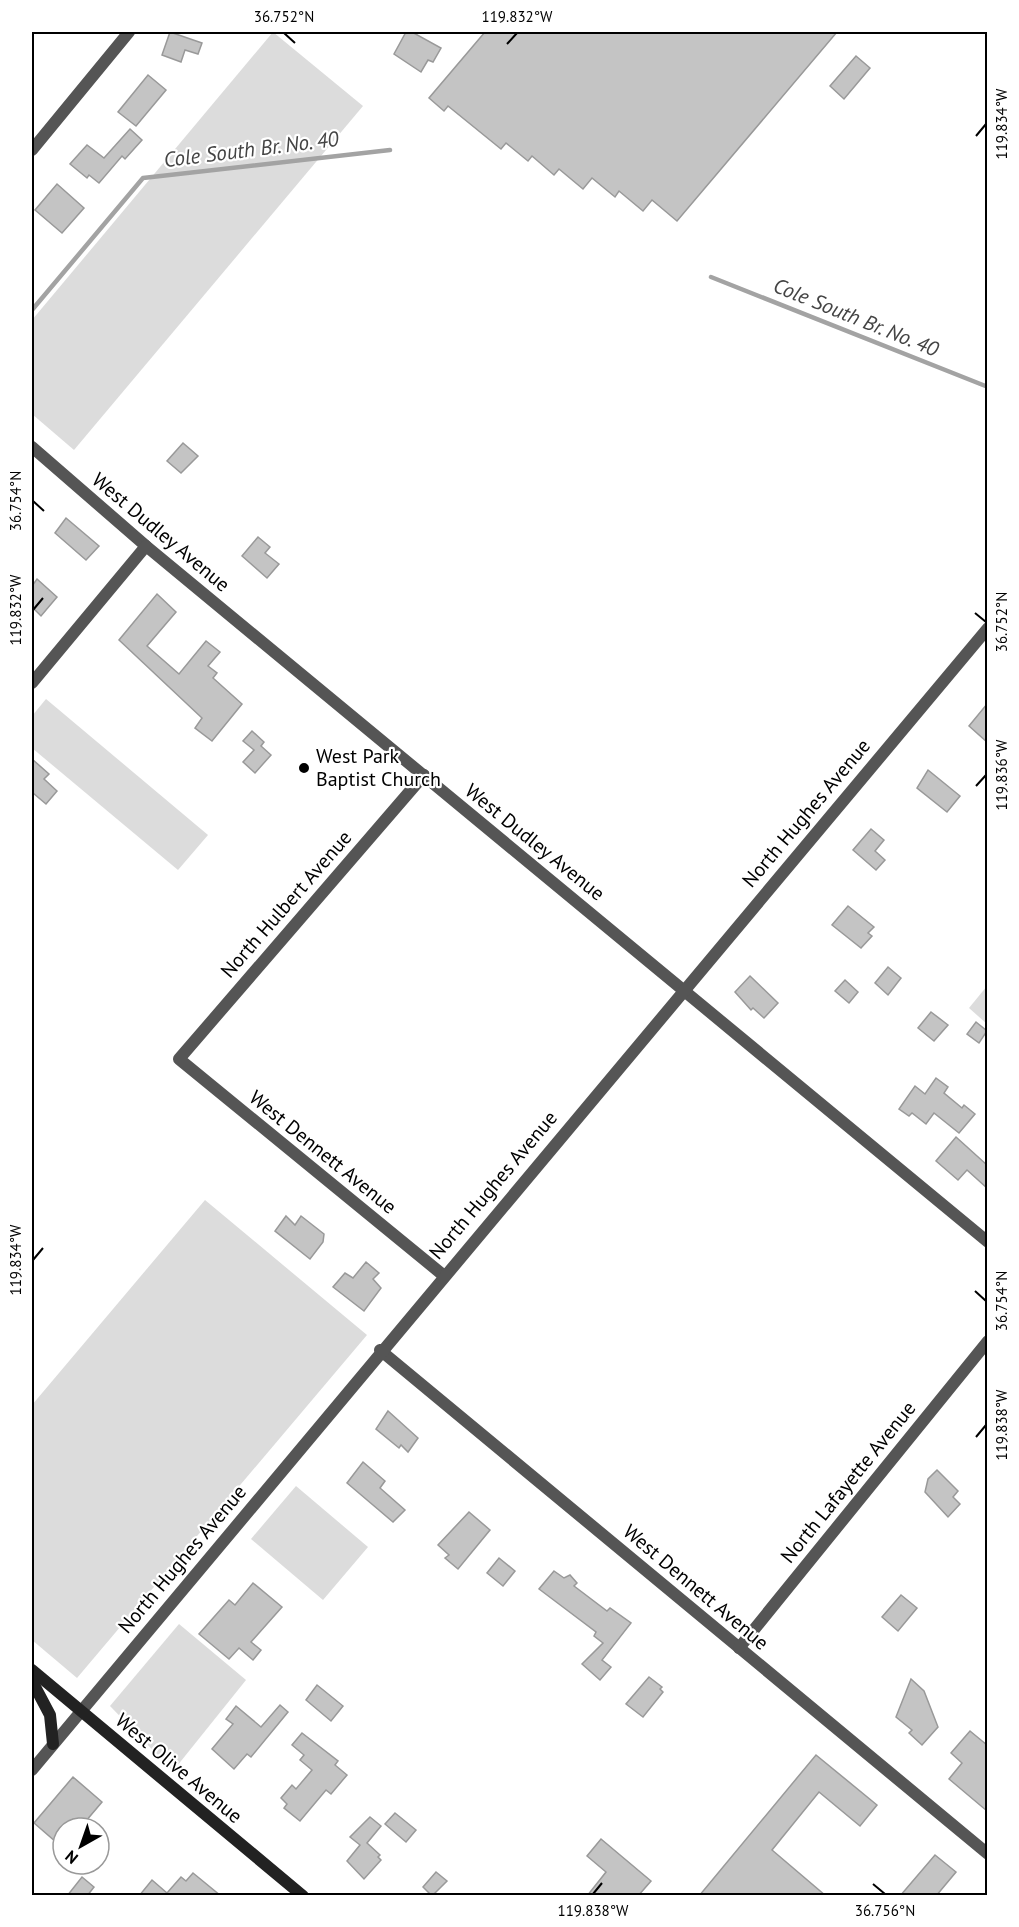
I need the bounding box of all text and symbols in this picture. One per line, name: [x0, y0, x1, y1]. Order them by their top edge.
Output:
text: 36.752°N: [254, 7, 314, 26]
text: 119.832°W: [481, 7, 553, 26]
text: 119.834°W: [992, 88, 1011, 160]
water label: Cole South Br. No. 40: [162, 125, 341, 173]
water label: Cole South Br. No. 40: [769, 272, 944, 363]
street label: West Dudley Avenue: [87, 467, 235, 597]
text: 36.754°N: [6, 471, 25, 531]
text: 119.832°W: [6, 574, 25, 646]
text: 36.752°N: [992, 592, 1011, 652]
street label: North Hughes Avenue: [736, 733, 876, 893]
text: 119.836°W: [992, 739, 1011, 811]
place label: West Park Baptist Church: [316, 743, 441, 792]
marker: West Park Baptist Church: [297, 761, 311, 775]
street label: West Dudley Avenue: [460, 778, 610, 906]
street label: North Hulbert Avenue: [215, 825, 357, 983]
street label: West Dennett Avenue: [244, 1084, 402, 1220]
street label: North Hughes Avenue: [423, 1105, 563, 1265]
text: 119.834°W: [6, 1224, 25, 1296]
text: 36.754°N: [992, 1271, 1011, 1331]
text: 119.838°W: [992, 1389, 1011, 1461]
street label: North Lafayette Avenue: [775, 1396, 921, 1568]
street label: North Hughes Avenue: [112, 1479, 252, 1639]
street label: West Dennett Avenue: [618, 1518, 774, 1656]
street label: West Olive Avenue: [110, 1707, 248, 1829]
north arrow: [51, 1816, 111, 1876]
text: N: [61, 1846, 82, 1869]
text: 119.838°W: [557, 1901, 629, 1920]
text: 36.756°N: [855, 1901, 915, 1920]

